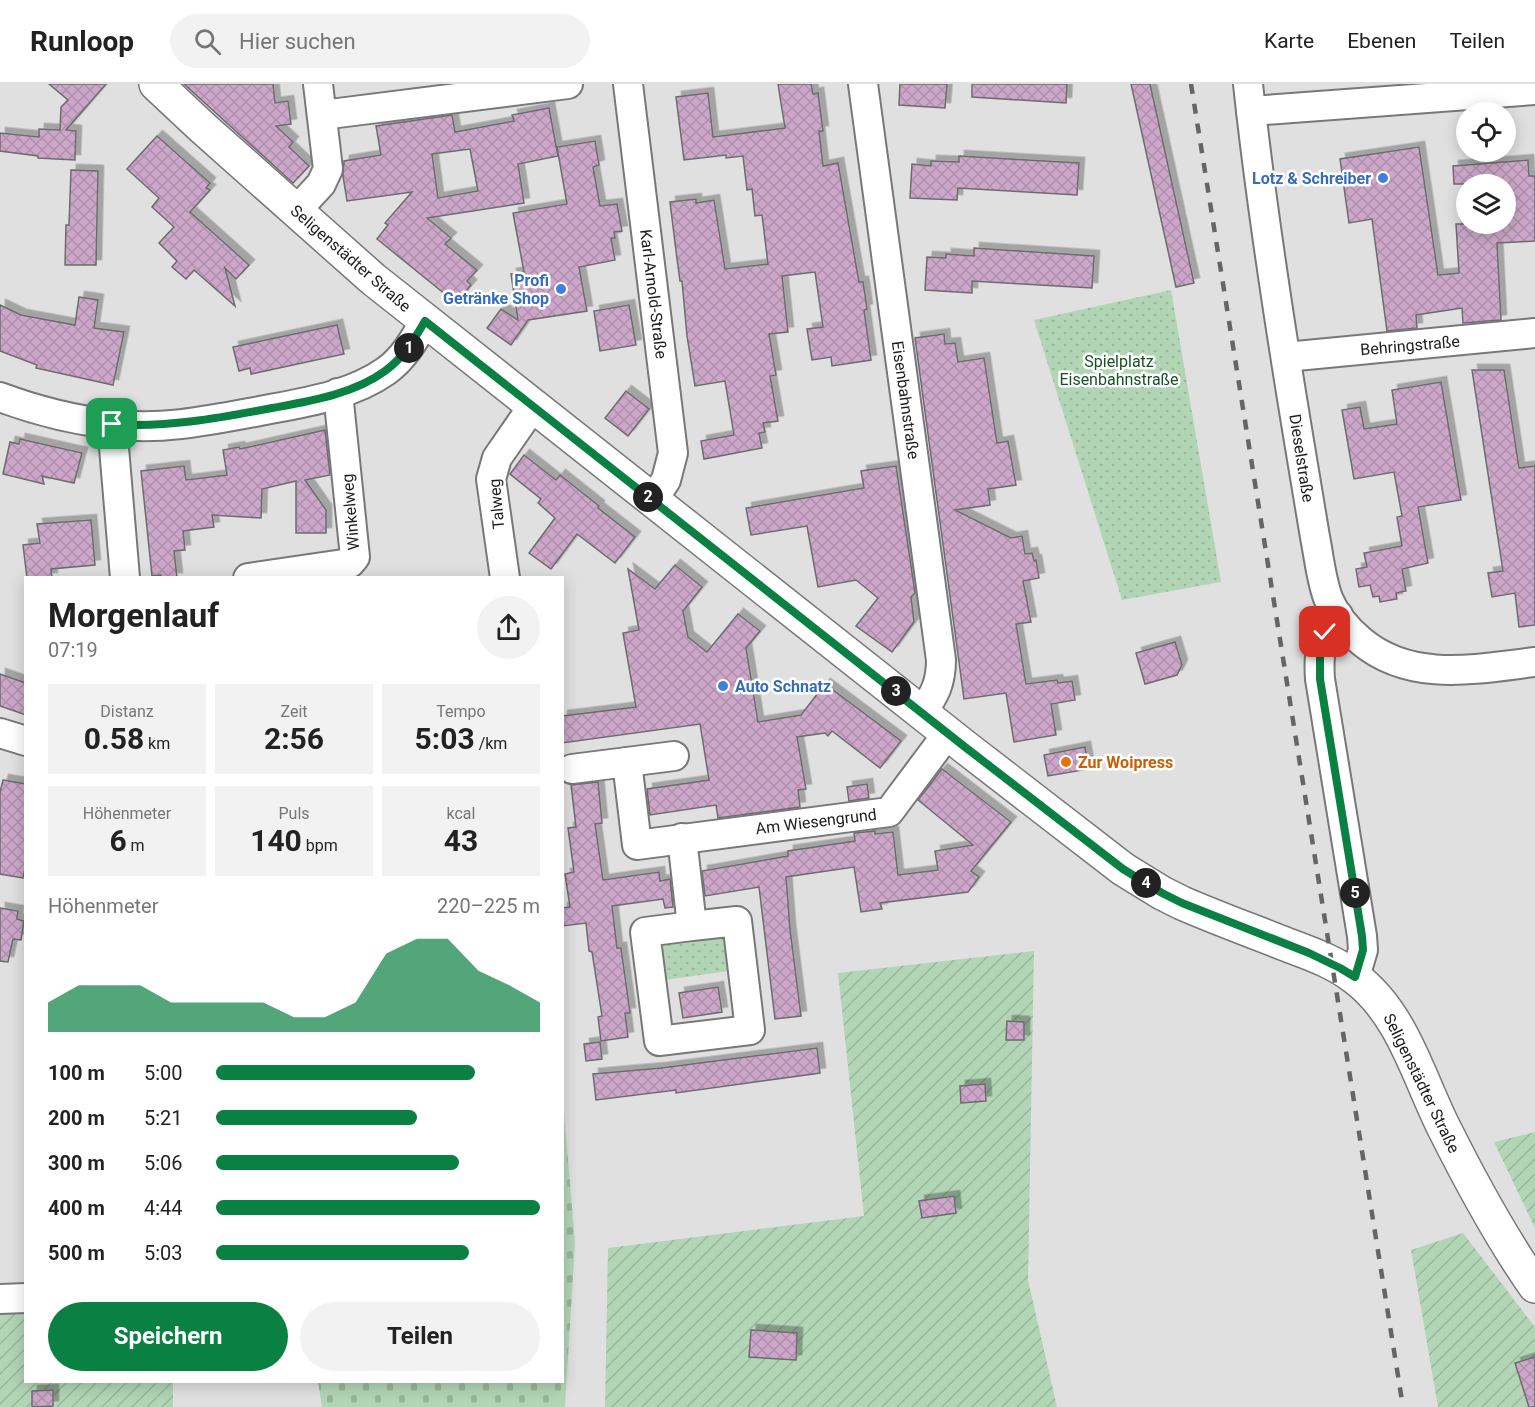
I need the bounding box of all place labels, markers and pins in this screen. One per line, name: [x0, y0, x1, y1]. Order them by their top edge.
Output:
place label: Lotz & Schreiber: [1252, 169, 1371, 188]
marker: Lotz & Schreiber: [1376, 171, 1390, 185]
place label: Profi Getränke Shop: [443, 271, 549, 308]
marker: Profi Getränke Shop: [554, 282, 568, 296]
pin: 1: [394, 333, 424, 363]
pin: [86, 398, 137, 449]
pin: 2: [633, 482, 663, 512]
pin: [1299, 606, 1350, 657]
pin: 3: [881, 676, 911, 706]
place label: Auto Schnatz: [735, 677, 831, 696]
marker: Auto Schnatz: [716, 679, 730, 693]
place label: Zur Woipress: [1078, 753, 1173, 772]
marker: Zur Woipress: [1059, 755, 1073, 769]
pin: 4: [1131, 868, 1161, 898]
pin: 5: [1340, 878, 1370, 908]

